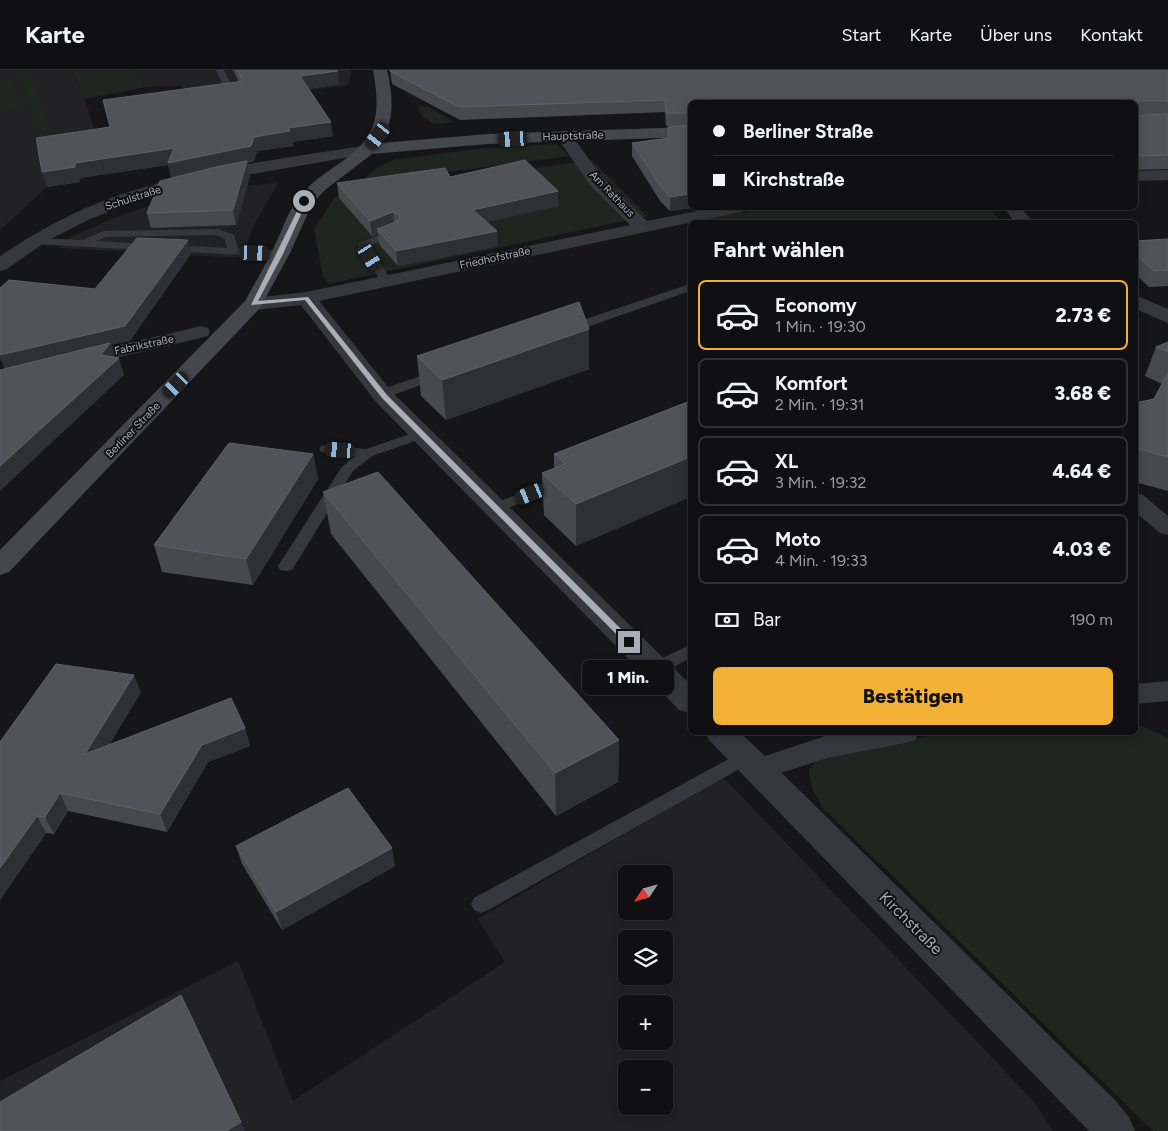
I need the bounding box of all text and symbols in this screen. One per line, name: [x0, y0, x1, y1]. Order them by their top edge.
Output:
text: Karte: [25, 20, 85, 49]
text: Start: [842, 24, 881, 46]
text: Karte: [909, 24, 952, 46]
text: Über uns: [980, 24, 1052, 46]
text: Kontakt: [1080, 24, 1143, 46]
car: [362, 120, 393, 152]
text: Berliner Straße: [743, 120, 873, 143]
street label: Hauptstraße: [542, 128, 604, 144]
car: [497, 131, 528, 147]
street label: Am Rathaus: [587, 168, 637, 220]
text: Kirchstraße: [743, 168, 845, 191]
street label: Schulstraße: [103, 183, 163, 213]
route start: [293, 190, 315, 212]
text: Fahrt wählen: [713, 236, 844, 263]
car: [355, 240, 384, 274]
street label: Friedhofstraße: [458, 244, 532, 272]
car: [239, 245, 270, 261]
icon: car: [715, 293, 760, 338]
text: Economy: [775, 294, 857, 317]
text: 2.73 €: [1055, 304, 1111, 327]
text: 1 Min. · 19:30: [775, 317, 866, 336]
street label: Fabrikstraße: [113, 332, 175, 358]
car: [160, 369, 191, 401]
icon: car: [715, 371, 760, 416]
text: Komfort: [775, 372, 848, 395]
text: 3.68 €: [1055, 382, 1111, 405]
text: 2 Min. · 19:31: [775, 395, 864, 414]
street label: Berliner Straße: [103, 399, 163, 461]
car: [324, 441, 355, 459]
icon: car: [715, 449, 760, 494]
text: XL: [775, 450, 798, 473]
text: 4.64 €: [1053, 460, 1111, 483]
text: 3 Min. · 19:32: [775, 473, 867, 492]
car: [513, 481, 546, 507]
icon: car: [715, 527, 760, 572]
text: Moto: [775, 528, 821, 551]
text: 4.03 €: [1053, 538, 1111, 561]
text: 4 Min. · 19:33: [775, 551, 867, 570]
icon: cash: [713, 606, 741, 634]
text: Bar: [753, 608, 781, 631]
text: 190 m: [1070, 610, 1113, 629]
route end: [618, 631, 640, 653]
callout: 1 Min.: [583, 660, 675, 694]
button: Bestätigen: [713, 667, 1113, 725]
text: 1 Min.: [607, 668, 649, 687]
north arrow: [618, 865, 672, 920]
map controls: [618, 865, 673, 1115]
street label: Kirchstraße: [876, 888, 947, 959]
button: layers: [618, 930, 673, 985]
button: +: [618, 995, 673, 1050]
button: −: [618, 1060, 673, 1115]

